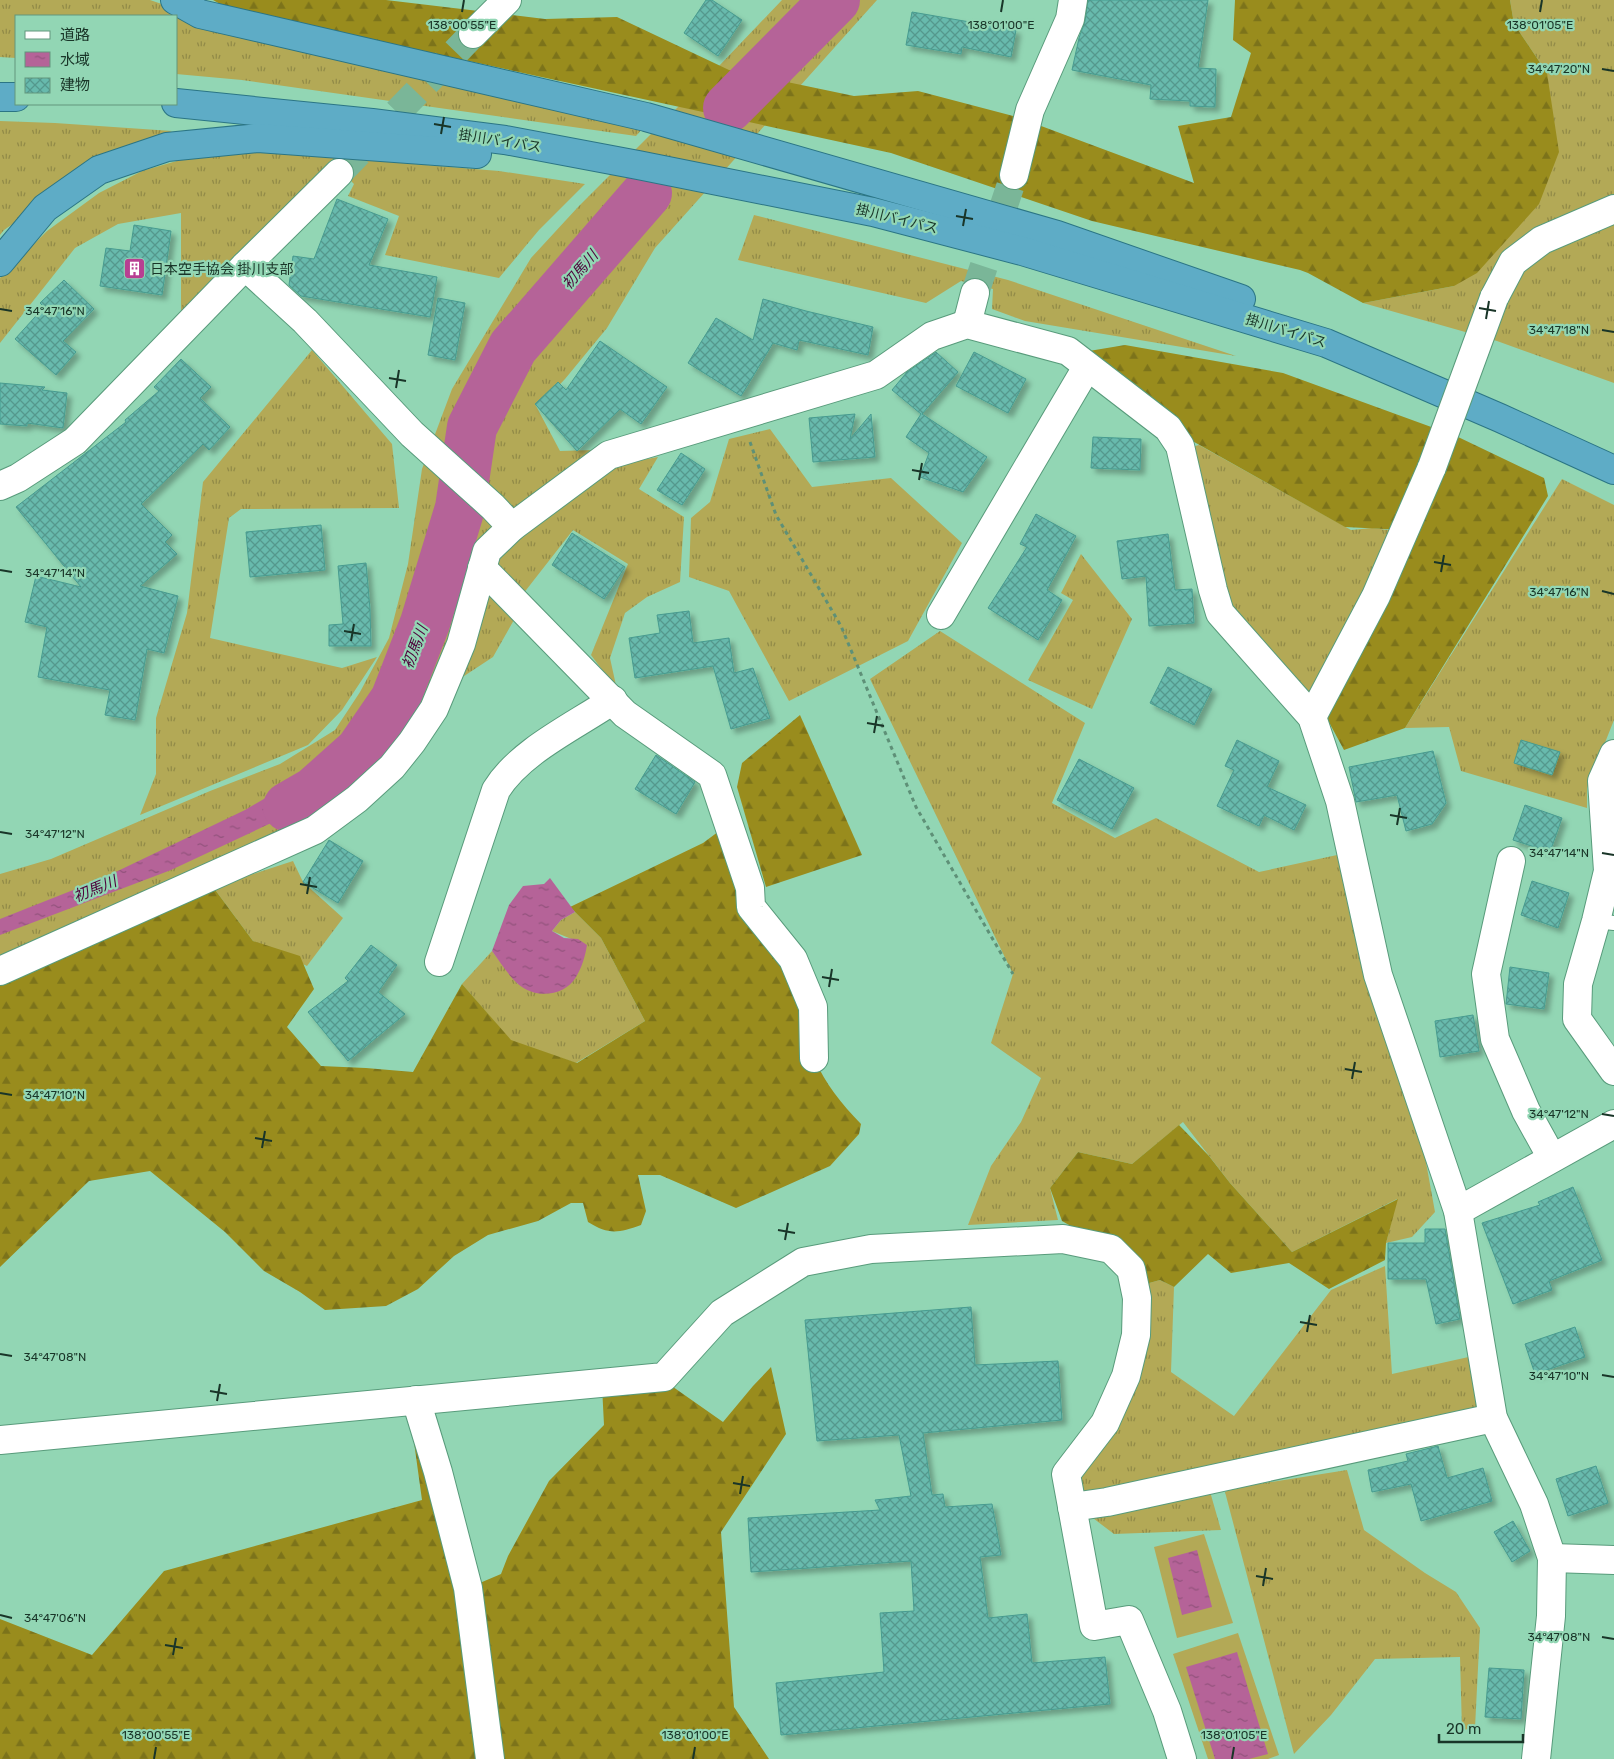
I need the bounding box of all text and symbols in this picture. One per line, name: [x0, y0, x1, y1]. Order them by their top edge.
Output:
legend: [15, 15, 178, 105]
text: 138°00'55"E: [428, 18, 496, 32]
text: 138°01'00"E: [967, 18, 1035, 32]
text: 138°01'05"E: [1507, 18, 1573, 32]
text: 道路: [60, 26, 90, 44]
text: 水域: [60, 51, 90, 69]
text: 34°47'20"N: [1528, 62, 1590, 76]
text: 建物: [60, 76, 90, 94]
street label: 掛川バイパス: [457, 126, 543, 156]
street label: 掛川バイパス: [854, 201, 940, 237]
water label: 初馬川: [558, 246, 603, 293]
building icon: 日本空手協会 掛川支部: [122, 257, 146, 281]
place label: 日本空手協会 掛川支部: [150, 261, 293, 278]
text: 34°47'16"N: [25, 304, 85, 318]
street label: 掛川バイパス: [1243, 311, 1329, 351]
text: 34°47'18"N: [1529, 323, 1589, 337]
text: 34°47'14"N: [25, 566, 85, 580]
text: 34°47'16"N: [1529, 585, 1589, 599]
water label: 初馬川: [399, 621, 432, 671]
text: 34°47'12"N: [25, 827, 85, 841]
text: 34°47'14"N: [1529, 846, 1589, 860]
water label: 初馬川: [71, 871, 121, 906]
text: 34°47'10"N: [25, 1088, 85, 1102]
text: 34°47'12"N: [1529, 1107, 1589, 1121]
text: 34°47'08"N: [24, 1350, 86, 1364]
text: 34°47'10"N: [1529, 1369, 1589, 1383]
text: 34°47'06"N: [24, 1611, 86, 1625]
text: 34°47'08"N: [1528, 1630, 1590, 1644]
scale bar: [1439, 1712, 1523, 1744]
text: 20 m: [1446, 1720, 1481, 1738]
text: 138°00'55"E: [122, 1728, 190, 1742]
text: 138°01'00"E: [661, 1728, 729, 1742]
text: 138°01'05"E: [1201, 1728, 1267, 1742]

